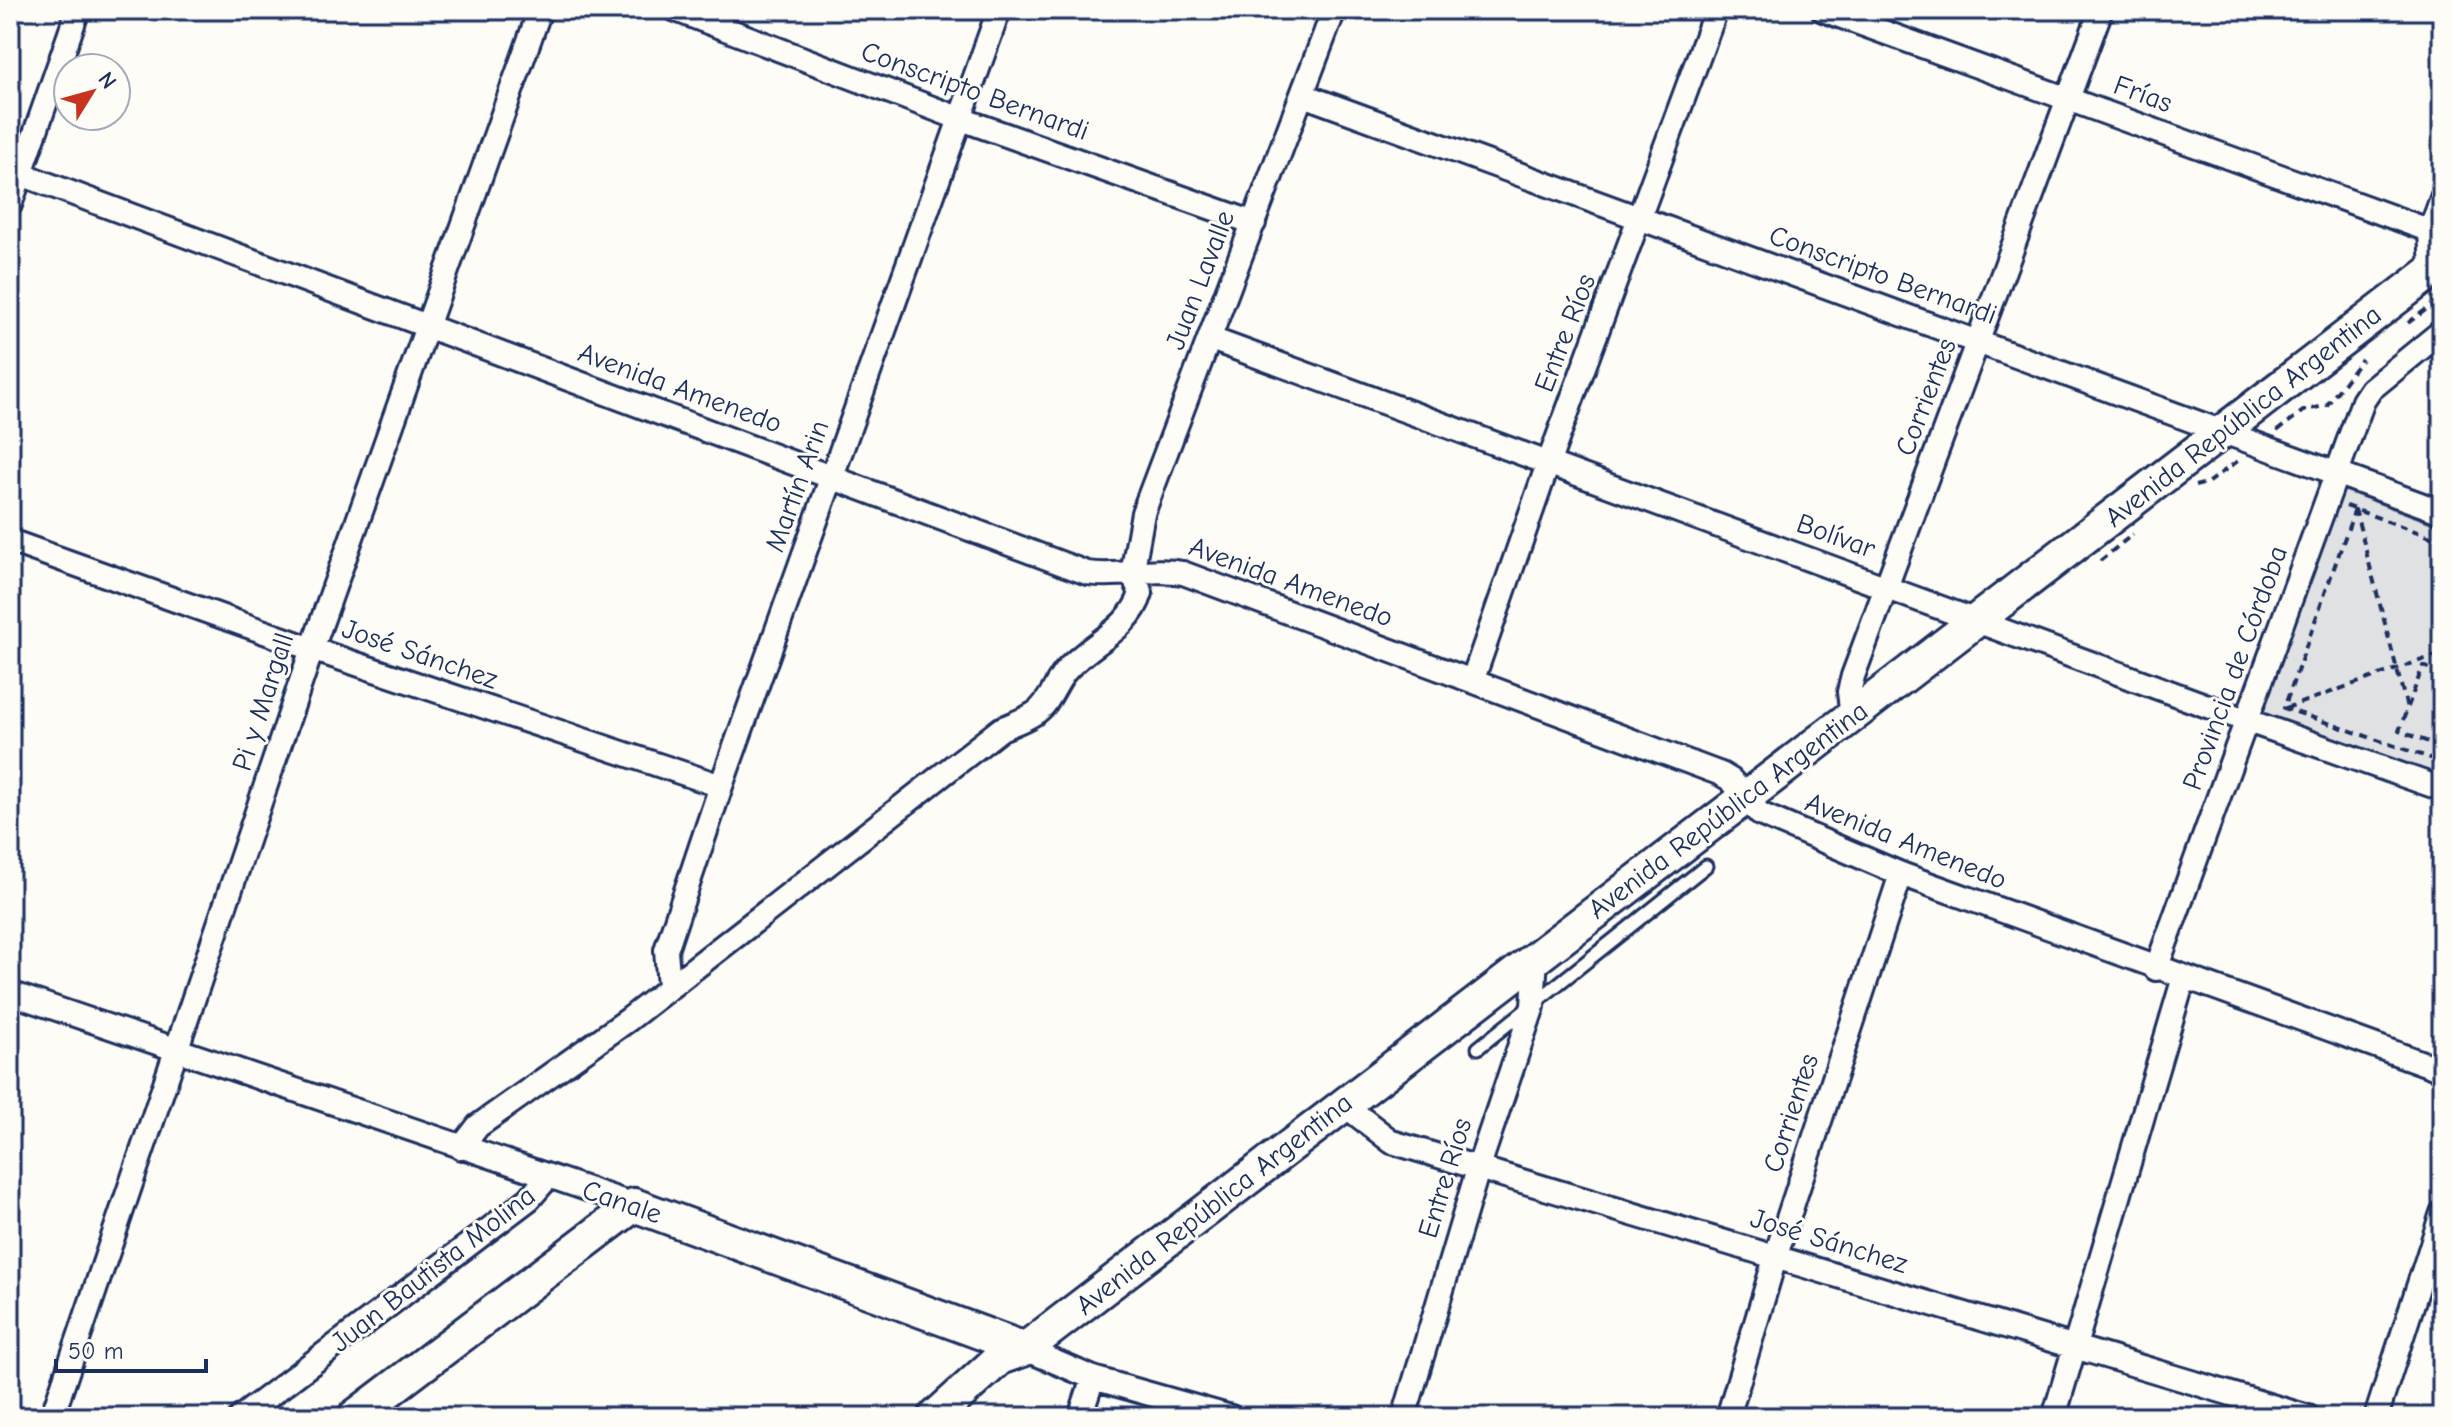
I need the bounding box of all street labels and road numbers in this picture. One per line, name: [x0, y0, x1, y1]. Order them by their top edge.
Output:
street label: Conscripto Bernardi: [857, 35, 1093, 147]
street label: Frías: [2109, 69, 2177, 119]
street label: Juan Lavalle: [1159, 206, 1241, 354]
street label: Conscripto Bernardi: [1765, 219, 2001, 331]
street label: Entre Ríos: [1528, 270, 1602, 396]
street label: Avenida República Argentina: [2099, 298, 2387, 534]
street label: Corrientes: [1889, 334, 1963, 460]
street label: Avenida Amenedo: [574, 336, 786, 440]
street label: Martín Arin: [758, 416, 836, 556]
street label: Bolívar: [1792, 507, 1880, 565]
street label: Avenida Amenedo: [1185, 530, 1397, 634]
street label: Provincia de Córdoba: [2176, 541, 2294, 795]
street label: José Sánchez: [338, 612, 502, 696]
street label: Pi y Margall: [226, 629, 300, 775]
street label: Avenida República Argentina: [1582, 694, 1874, 926]
street label: Avenida Amenedo: [1801, 786, 2011, 896]
street label: Corrientes: [1757, 1050, 1825, 1176]
street label: Avenida República Argentina: [1070, 1086, 1358, 1322]
street label: Entre Ríos: [1412, 1114, 1478, 1242]
street label: Canale: [578, 1174, 666, 1230]
street label: Juan Bautista Molina: [325, 1179, 541, 1359]
street label: José Sánchez: [1747, 1202, 1911, 1280]

